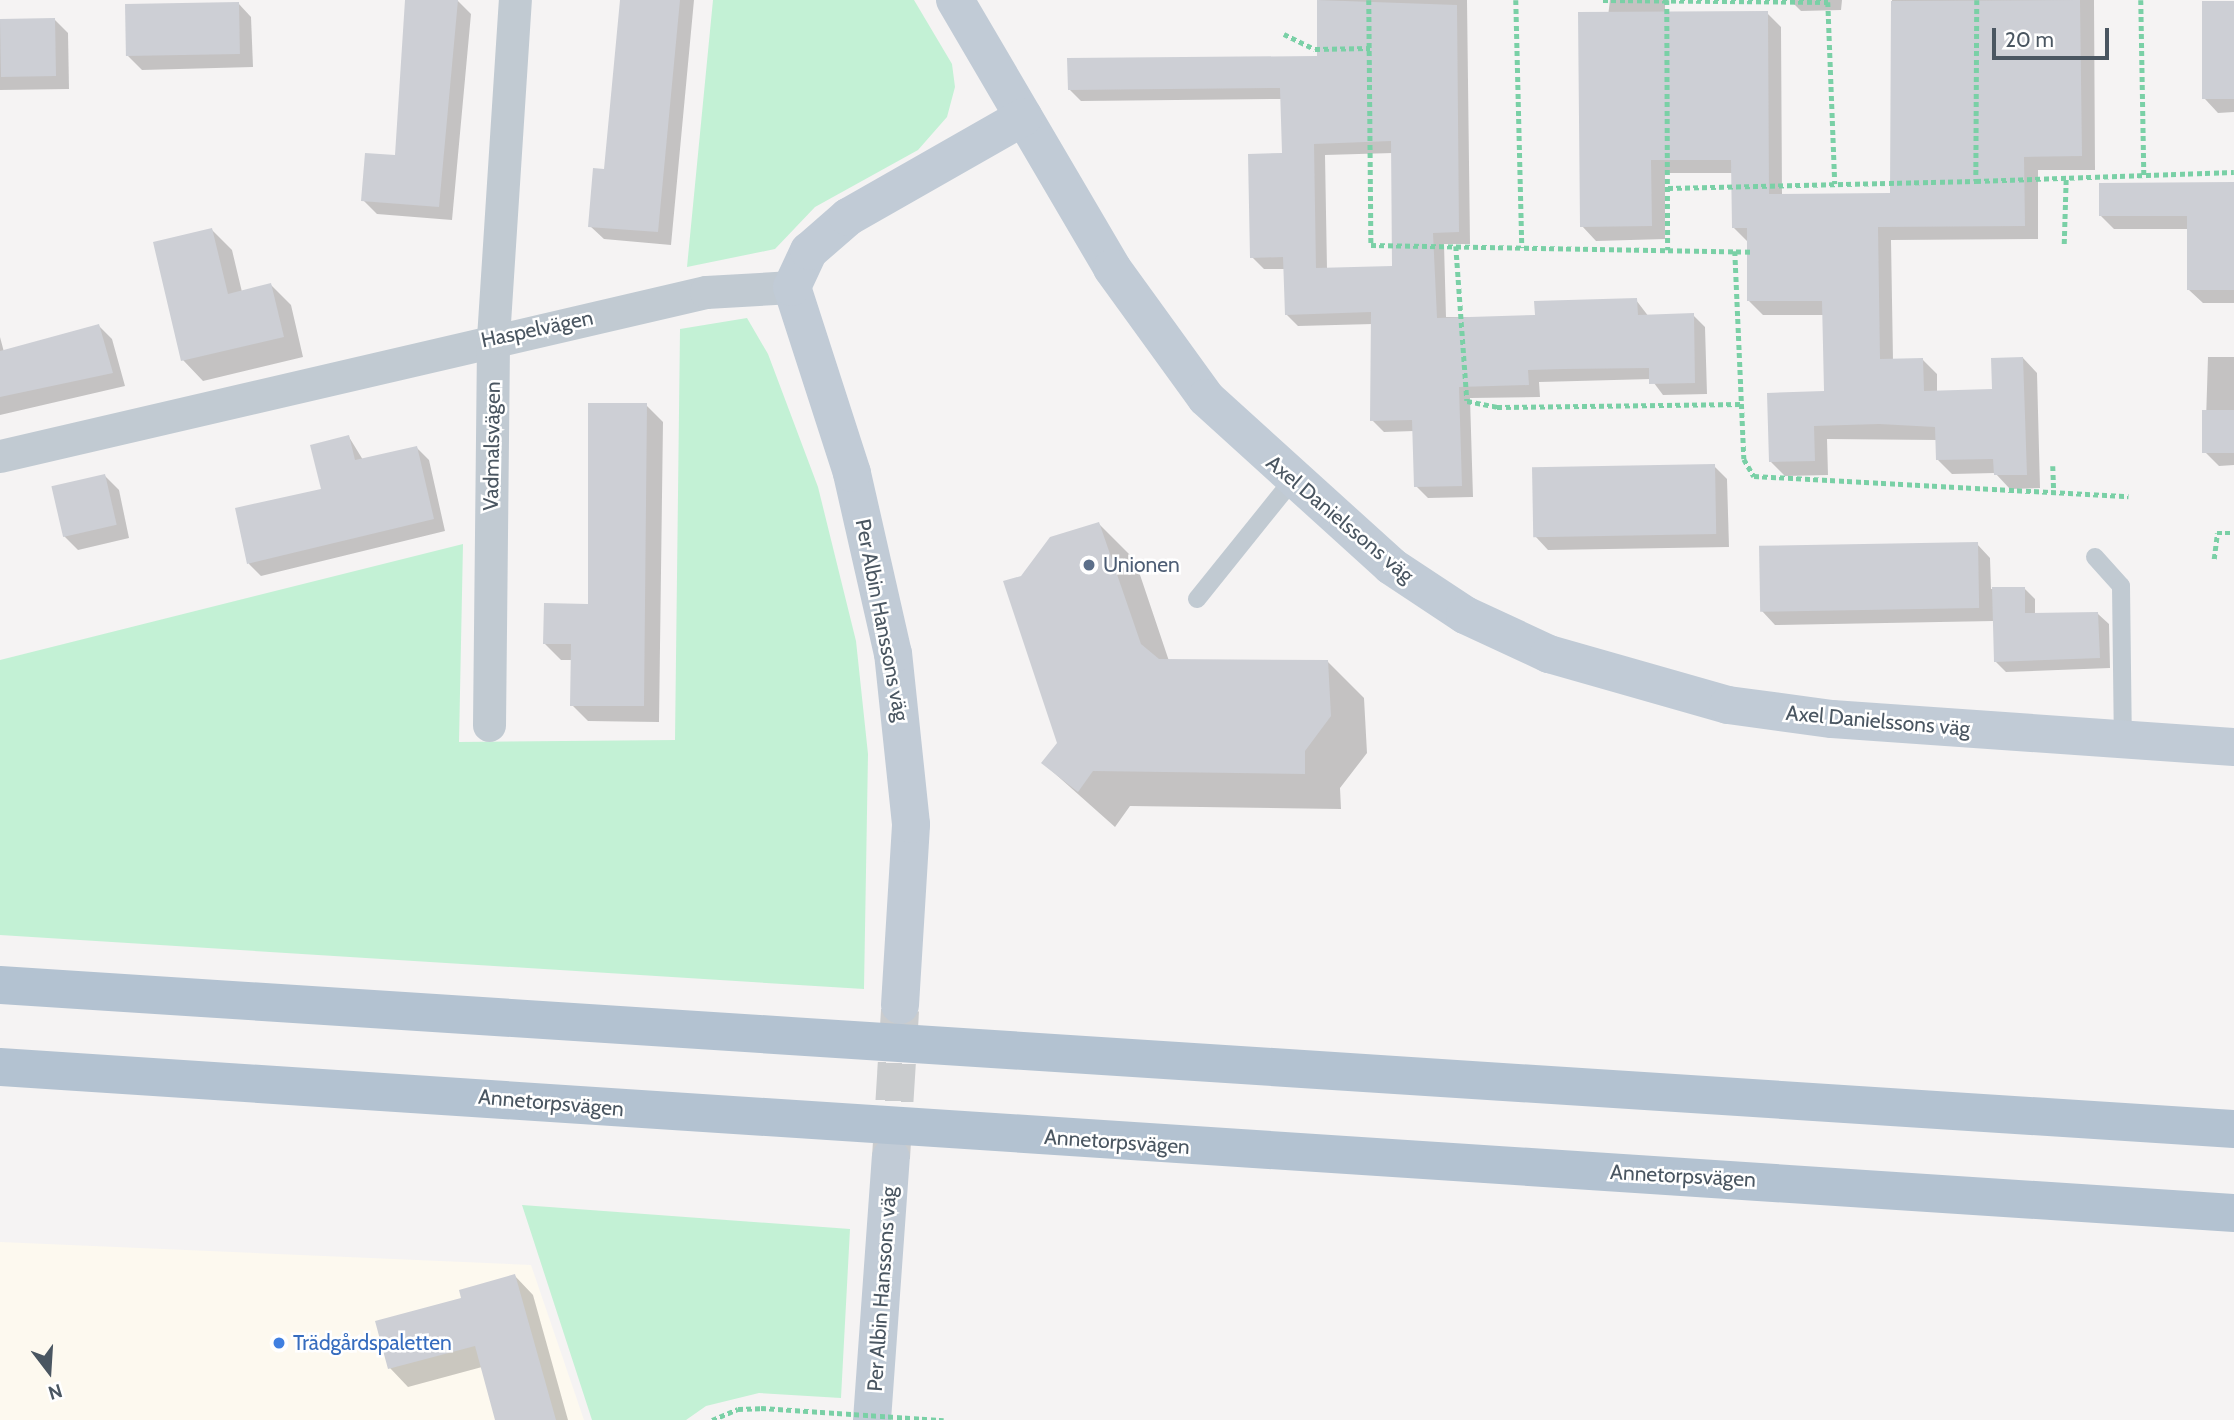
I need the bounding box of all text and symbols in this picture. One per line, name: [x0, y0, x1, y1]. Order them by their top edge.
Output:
scale bar: [1996, 14, 2113, 58]
text: 20 m: [2005, 27, 2054, 52]
street label: Haspelvägen: [479, 305, 595, 353]
street label: Vadmalsvägen: [478, 381, 506, 511]
street label: Axel Danielssons väg: [1261, 450, 1419, 588]
street label: Per Albin Hanssons väg: [850, 517, 914, 723]
place label: Unionen: [1103, 552, 1180, 578]
marker: Unionen: [1081, 557, 1097, 573]
street label: Axel Danielssons väg: [1785, 700, 1971, 742]
street label: Annetorpsvägen: [477, 1084, 625, 1122]
street label: Annetorpsvägen: [1043, 1124, 1191, 1160]
street label: Annetorpsvägen: [1609, 1160, 1757, 1192]
street label: Per Albin Hanssons väg: [862, 1186, 902, 1392]
place label: Trädgårdspaletten: [293, 1330, 452, 1356]
marker: Trädgårdspaletten: [271, 1335, 287, 1351]
north arrow: [14, 1336, 84, 1406]
text: N: [45, 1379, 65, 1405]

